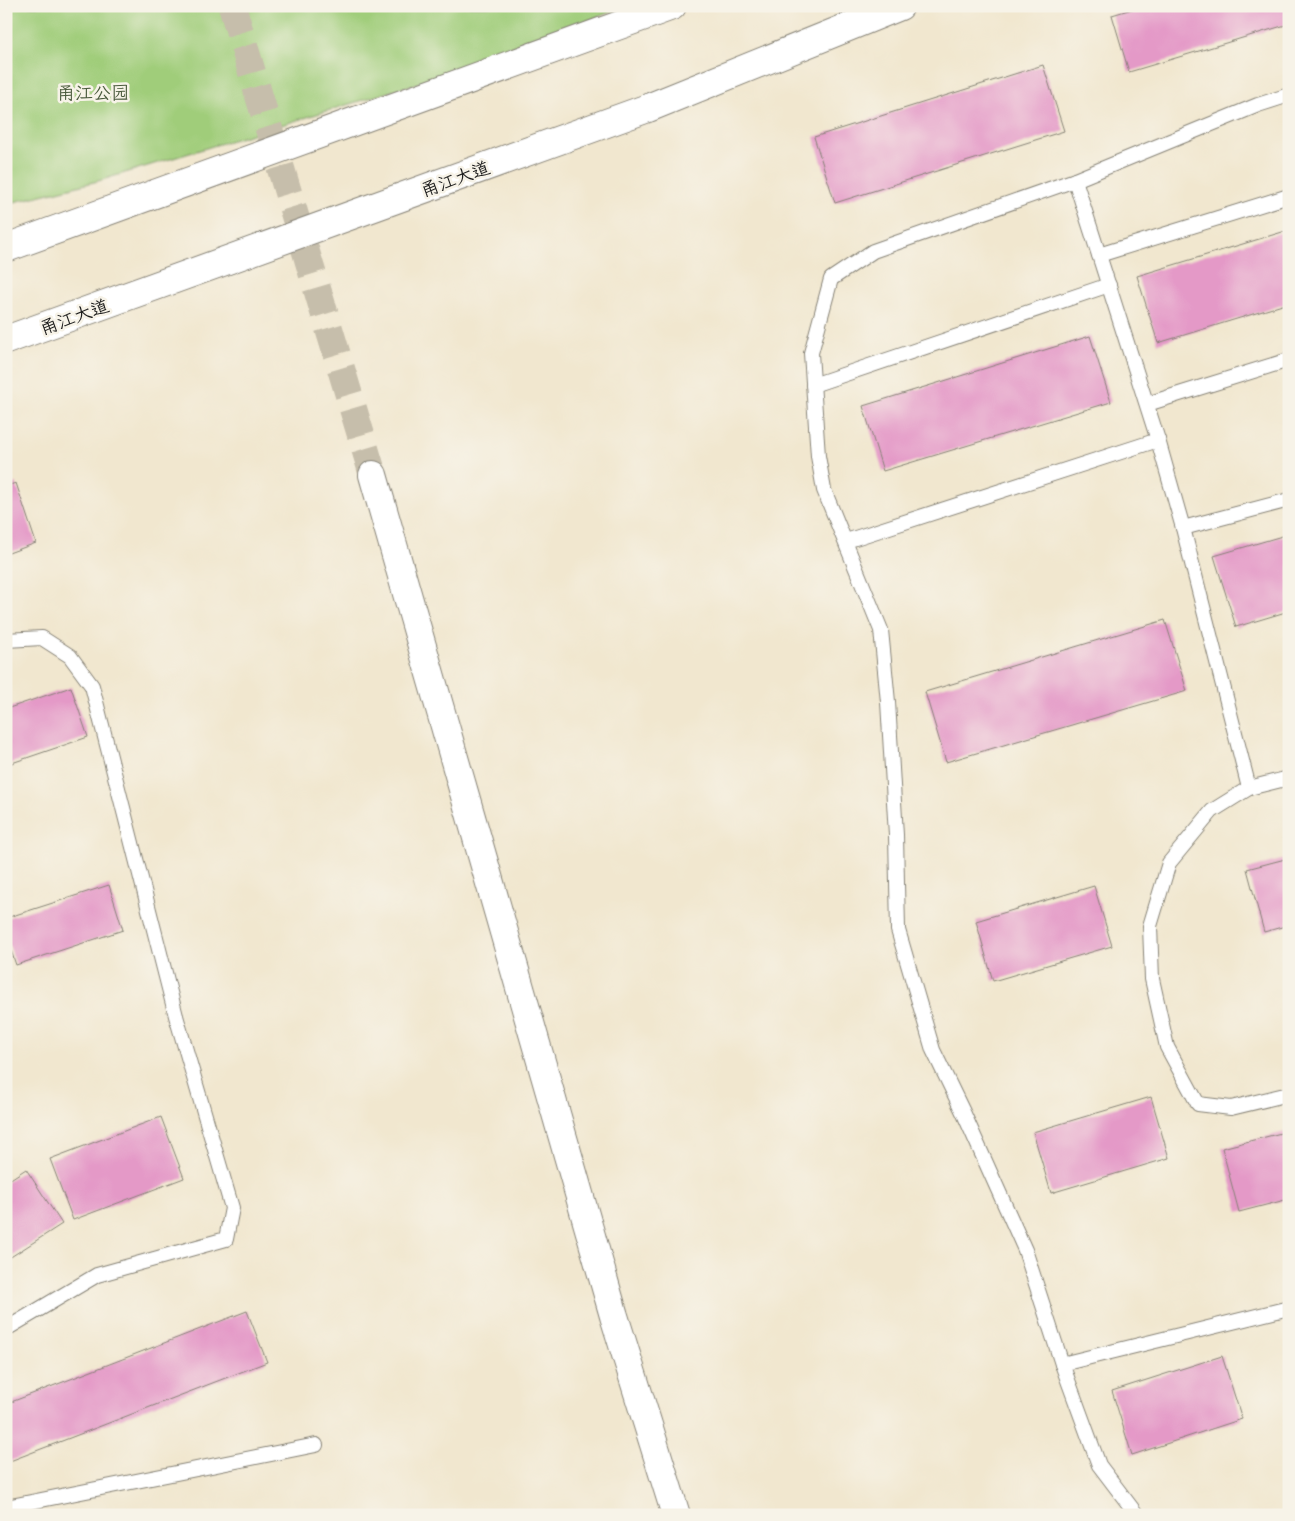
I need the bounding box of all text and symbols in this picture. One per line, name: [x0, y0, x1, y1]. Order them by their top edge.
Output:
park label: 甬江公园: [57, 80, 129, 104]
street label: 甬江大道: [417, 154, 493, 202]
street label: 甬江大道: [36, 292, 112, 340]

